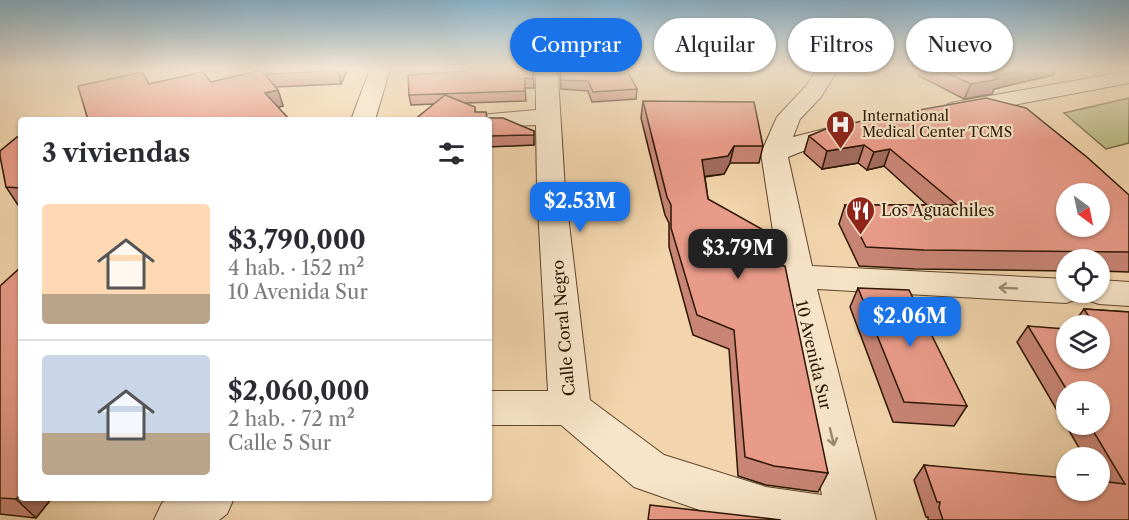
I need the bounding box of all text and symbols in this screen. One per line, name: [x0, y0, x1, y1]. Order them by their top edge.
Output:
chip: Comprar: [510, 18, 642, 72]
chip: Alquilar: [654, 18, 776, 72]
chip: Filtros: [788, 18, 894, 72]
chip: Nuevo: [906, 18, 1013, 72]
place label: International Medical Center TCMS: [862, 107, 1012, 141]
hospital icon: International Medical Center TCMS: [825, 108, 857, 150]
text: 3 viviendas: [42, 137, 190, 169]
icon: filters: [435, 137, 468, 170]
pin: $2.53M: [531, 182, 629, 233]
north arrow: [1056, 183, 1110, 237]
map controls: [1056, 183, 1110, 501]
text: $2.53M: [544, 189, 616, 213]
restaurant icon: Los Aguachiles: [844, 194, 876, 236]
place label: Los Aguachiles: [881, 200, 994, 220]
text: $3,790,000: [228, 224, 366, 256]
icon: home: [90, 228, 162, 300]
pin: $3.79M: [689, 229, 787, 280]
text: $3.79M: [702, 236, 774, 260]
button: locate: [1056, 249, 1110, 303]
text: 4 hab. · 152 m²: [228, 256, 364, 280]
street label: Calle Coral Negro: [547, 259, 579, 397]
text: 10 Avenida Sur: [228, 280, 368, 304]
one-way arrow: [999, 282, 1019, 293]
pin: $2.06M: [861, 297, 959, 348]
street label: 10 Avenida Sur: [792, 298, 836, 412]
text: $2.06M: [873, 304, 947, 328]
button: layers: [1056, 315, 1110, 369]
text: $2,060,000: [228, 375, 370, 407]
icon: home: [90, 379, 162, 451]
button: +: [1056, 381, 1110, 435]
text: 2 hab. · 72 m²: [228, 407, 355, 431]
one-way arrow: [827, 427, 839, 446]
text: Calle 5 Sur: [228, 431, 331, 455]
button: −: [1056, 447, 1110, 501]

